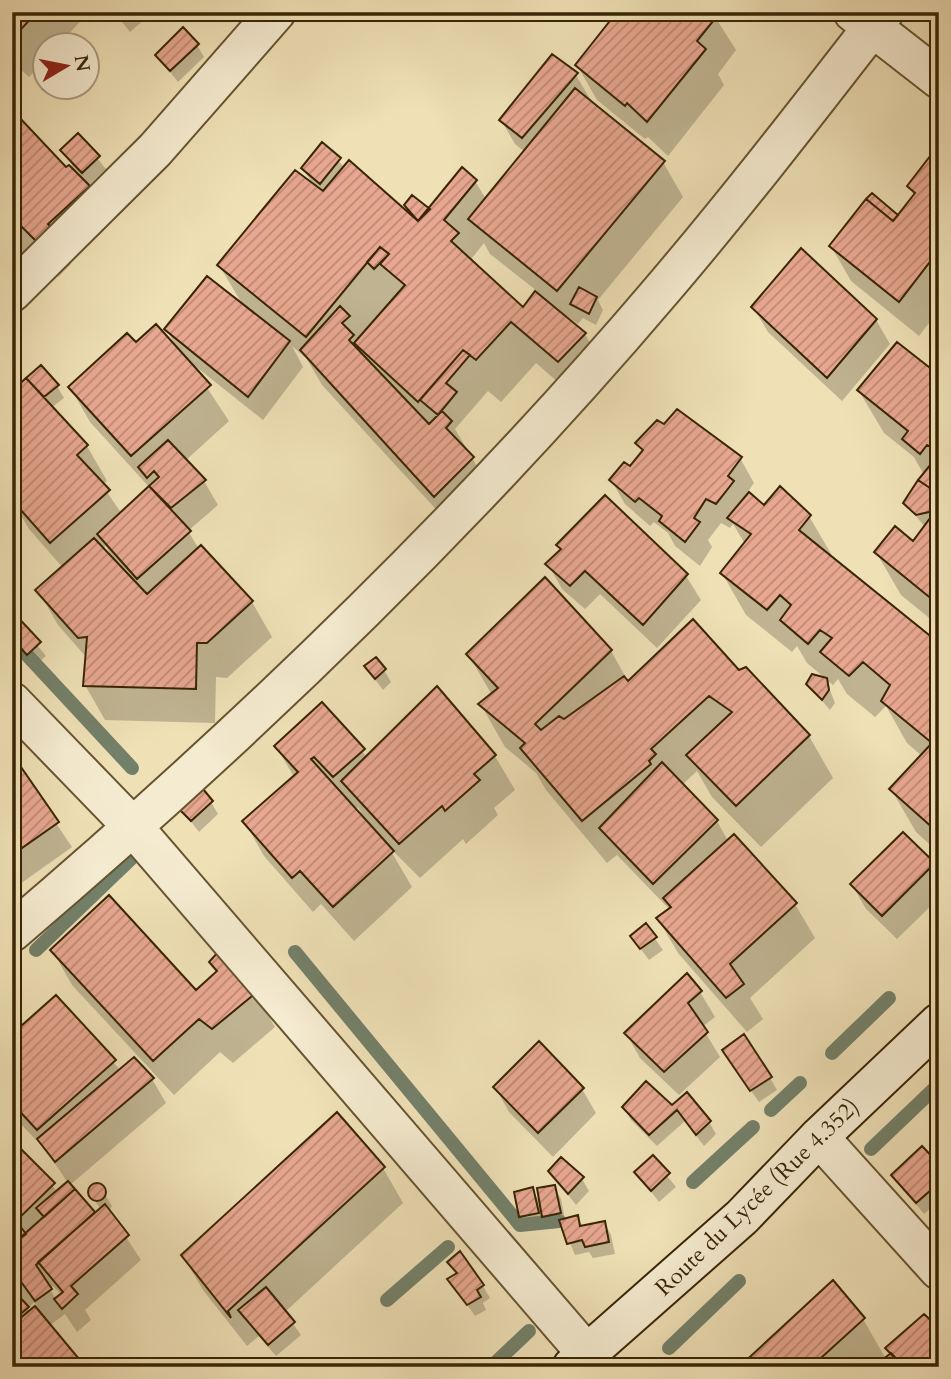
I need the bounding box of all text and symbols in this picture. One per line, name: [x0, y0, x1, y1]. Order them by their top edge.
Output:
north arrow: [32, 32, 102, 102]
text: N: [68, 53, 96, 74]
street label: Route du Lycée (Rue 4.352): [648, 1091, 866, 1303]

